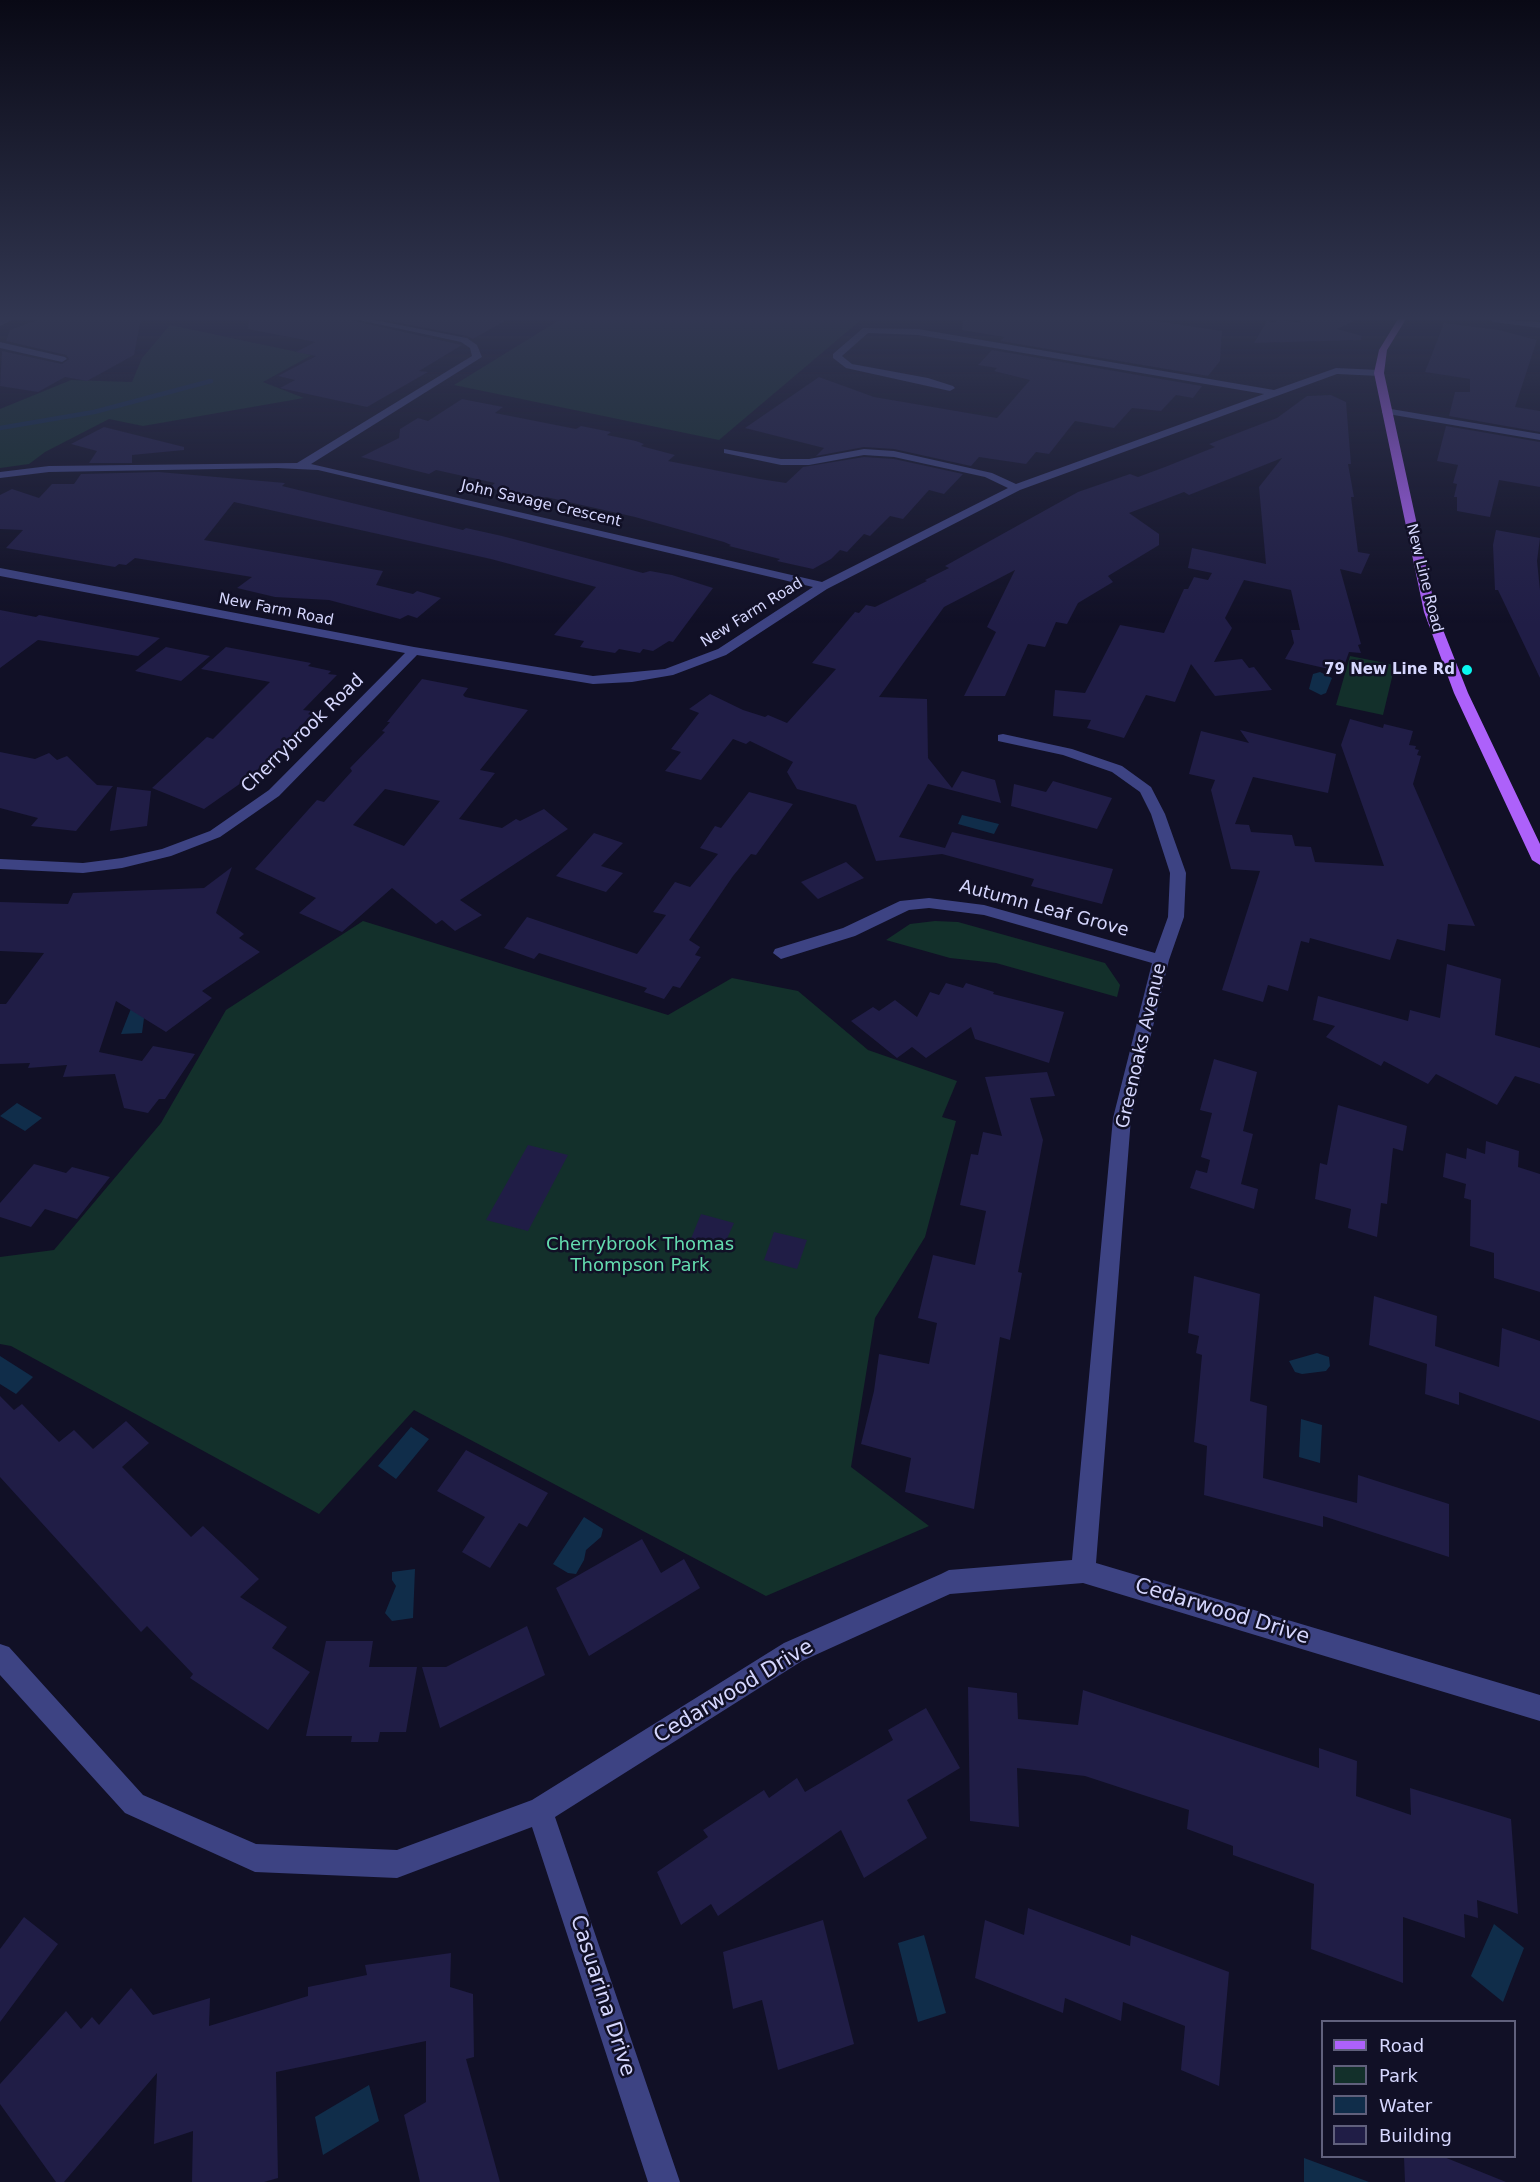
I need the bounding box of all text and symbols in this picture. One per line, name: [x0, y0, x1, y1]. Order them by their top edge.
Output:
street label: John Savage Crescent: [459, 477, 623, 531]
street label: New Line Road: [1402, 522, 1446, 634]
street label: New Farm Road: [698, 574, 806, 652]
street label: New Farm Road: [217, 590, 335, 630]
place label: 79 New Line Rd: [1324, 661, 1455, 679]
marker: 79 New Line Rd: [1460, 663, 1474, 677]
street label: Cherrybrook Road: [237, 670, 369, 798]
street label: Autumn Leaf Grove: [957, 876, 1131, 942]
street label: Greenoaks Avenue: [1112, 961, 1172, 1131]
park label: Cherrybrook Thomas Thompson Park: [546, 1234, 734, 1276]
street label: Cedarwood Drive: [1132, 1573, 1312, 1651]
street label: Cedarwood Drive: [650, 1635, 818, 1749]
street label: Casuarina Drive: [564, 1912, 640, 2080]
legend: [1321, 2020, 1516, 2158]
text: Road: [1379, 2035, 1424, 2056]
text: Park: [1379, 2065, 1418, 2086]
text: Water: [1379, 2095, 1432, 2116]
text: Building: [1379, 2125, 1452, 2146]

